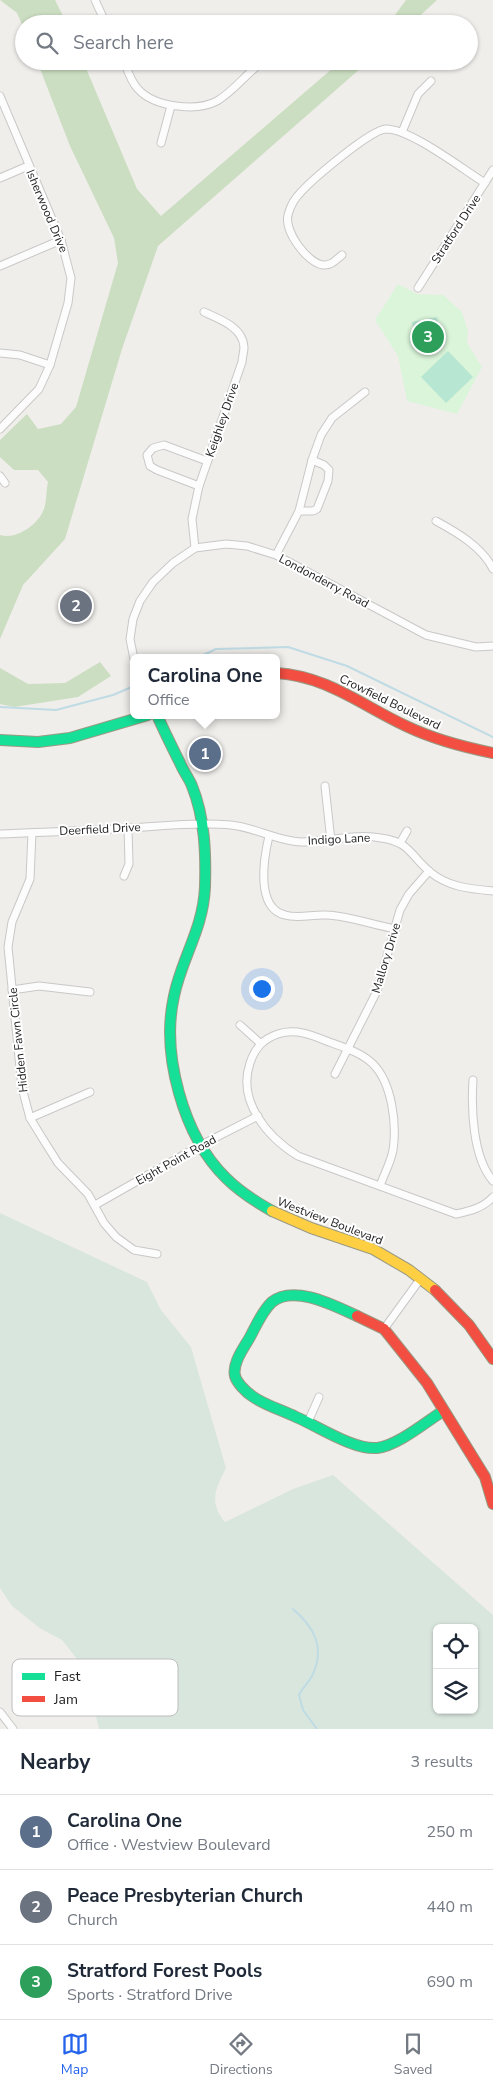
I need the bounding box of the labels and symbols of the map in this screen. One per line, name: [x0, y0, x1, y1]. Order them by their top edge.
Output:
street label: Isherwood Drive: [22, 167, 72, 255]
street label: Stratford Drive: [428, 191, 484, 267]
pin: 3: [412, 318, 444, 356]
street label: Keighley Drive: [202, 381, 242, 459]
street label: Londonderry Road: [276, 550, 372, 612]
pin: 2: [60, 587, 92, 625]
street label: Crowfield Boulevard: [337, 671, 443, 733]
pin: 1: [189, 735, 221, 773]
street label: Deerfield Drive: [59, 819, 141, 839]
street label: Indigo Lane: [307, 829, 371, 849]
street label: Mallory Drive: [368, 921, 404, 995]
your location: [249, 976, 275, 1002]
street label: Hidden Fawn Circle: [5, 987, 31, 1093]
street label: Eight Point Road: [133, 1131, 219, 1189]
street label: Westview Boulevard: [275, 1193, 385, 1249]
legend: [12, 1659, 178, 1716]
text: Fast: [54, 1667, 80, 1686]
text: Jam: [53, 1690, 78, 1709]

